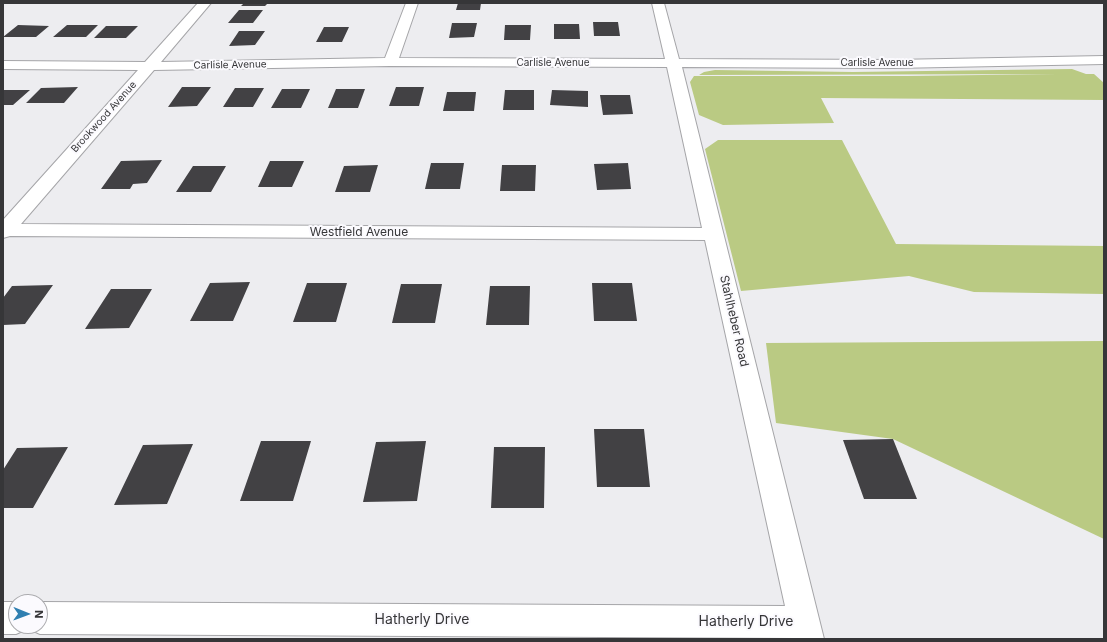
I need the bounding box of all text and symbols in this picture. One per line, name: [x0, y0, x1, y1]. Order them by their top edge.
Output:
street label: Carlisle Avenue: [516, 57, 590, 69]
street label: Carlisle Avenue: [840, 57, 914, 69]
street label: Carlisle Avenue: [193, 58, 267, 72]
street label: Brookwood Avenue: [69, 79, 139, 155]
street label: Westfield Avenue: [310, 225, 408, 239]
street label: Stahlheber Road: [716, 274, 752, 368]
north arrow: [8, 594, 48, 634]
text: N: [32, 610, 46, 619]
street label: Hatherly Drive: [375, 612, 469, 628]
street label: Hatherly Drive: [699, 614, 793, 630]

